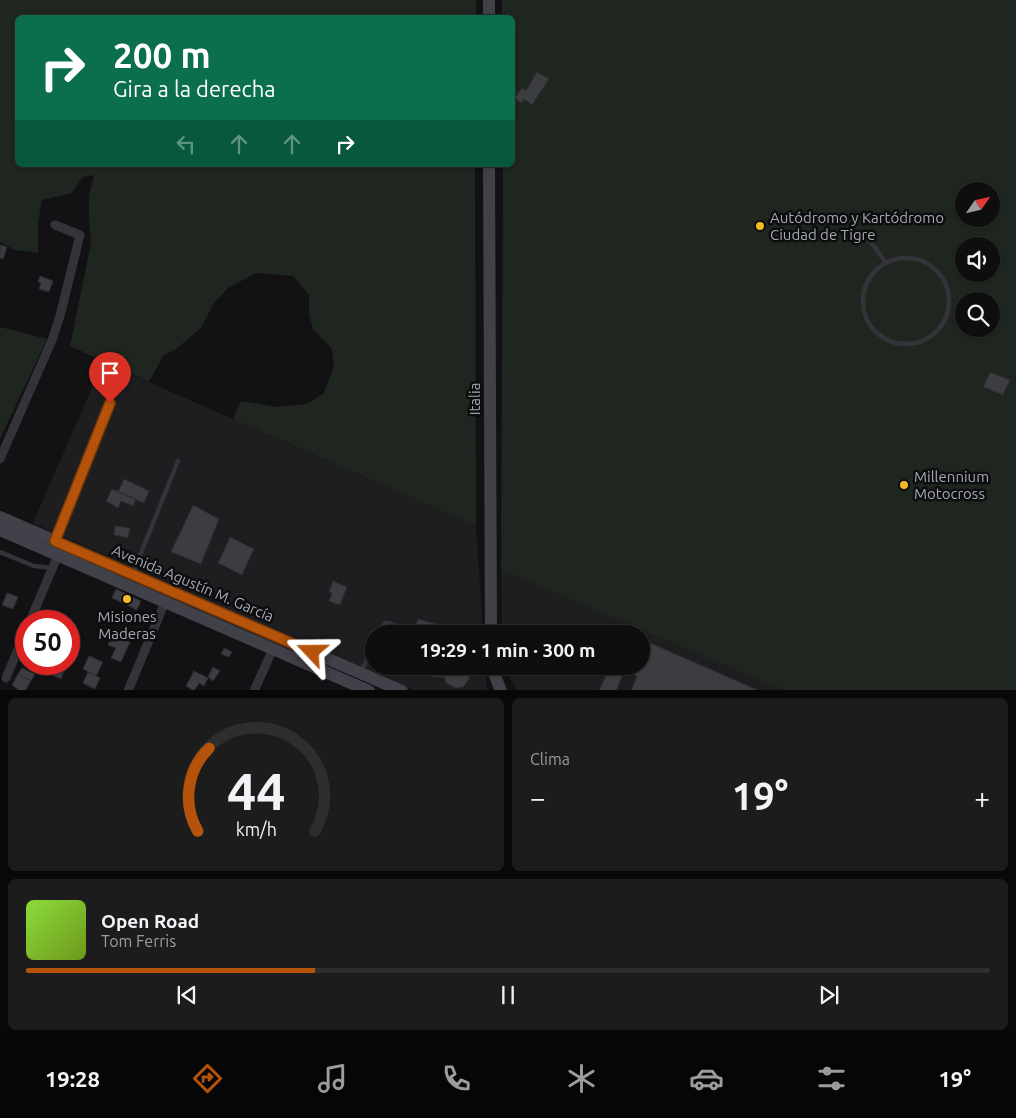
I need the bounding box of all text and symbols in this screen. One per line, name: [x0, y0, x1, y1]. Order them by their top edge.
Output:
icon: right: [30, 35, 95, 100]
text: 200 m: [113, 35, 211, 75]
text: Gira a la derecha: [113, 76, 276, 101]
icon: left: [172, 130, 200, 158]
icon: ahead: [225, 130, 253, 158]
icon: ahead: [278, 130, 306, 158]
icon: right: [331, 130, 359, 158]
north arrow: [955, 182, 1000, 228]
map controls: [955, 182, 1000, 337]
place label: Autódromo y Kartódromo Ciudad de Tigre: [770, 209, 944, 243]
marker: Autódromo y Kartódromo Ciudad de Tigre: [754, 220, 766, 232]
button: sound: [955, 237, 1000, 282]
button: search: [955, 292, 1000, 337]
pin: [89, 352, 131, 403]
icon: arrive: [96, 359, 124, 387]
street label: Italia: [466, 383, 483, 415]
place label: Millennium Motocross: [914, 468, 989, 502]
marker: Millennium Motocross: [898, 479, 910, 491]
street label: Avenida Agustín M. García: [110, 541, 276, 625]
marker: Misiones Maderas: [121, 593, 133, 605]
place label: Misiones Maderas: [98, 608, 156, 642]
speed limit sign: 50: [15, 610, 80, 675]
position arrow: [285, 625, 337, 677]
text: 19:29 · 1 min · 300 m: [420, 639, 595, 661]
text: Clima: [530, 750, 570, 768]
text: 44: [227, 762, 285, 820]
text: 19°: [732, 775, 788, 817]
text: −: [530, 782, 546, 813]
text: +: [974, 782, 990, 813]
text: km/h: [235, 819, 277, 839]
text: Open Road: [101, 910, 199, 932]
text: Tom Ferris: [101, 932, 176, 950]
icon: previous: [173, 981, 201, 1009]
icon: pause: [494, 981, 522, 1009]
icon: next: [815, 981, 843, 1009]
icon: directions: [190, 1061, 225, 1096]
icon: music: [315, 1061, 350, 1096]
icon: phone: [439, 1061, 474, 1096]
icon: climate: [564, 1061, 599, 1096]
icon: car: [689, 1061, 724, 1096]
icon: filters: [814, 1061, 849, 1096]
text: 19:28: [45, 1066, 100, 1091]
text: 19°: [938, 1066, 971, 1091]

